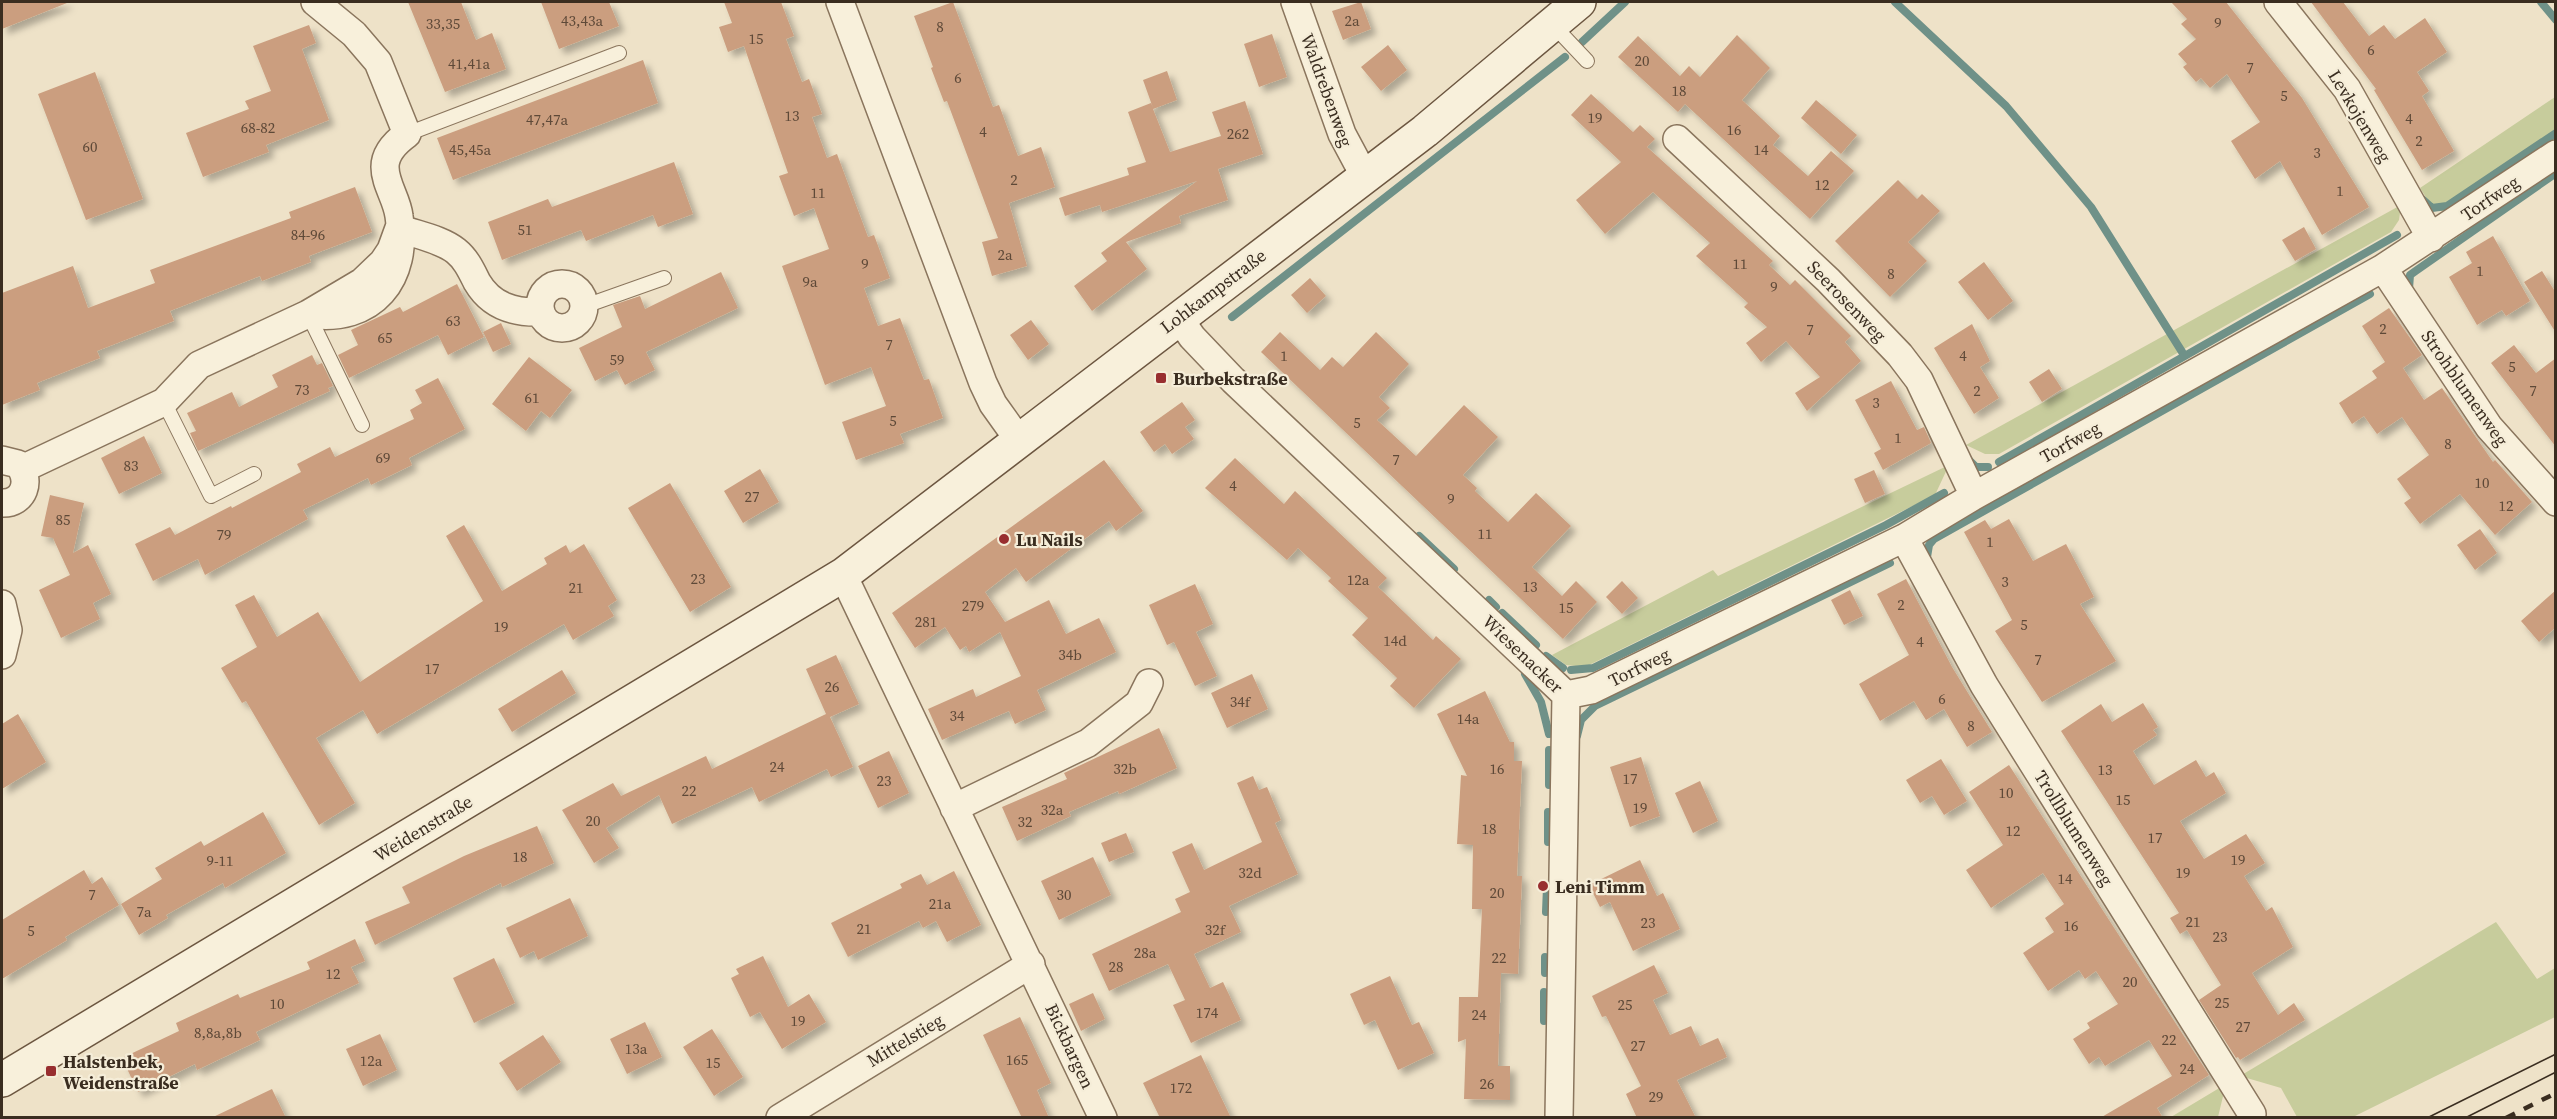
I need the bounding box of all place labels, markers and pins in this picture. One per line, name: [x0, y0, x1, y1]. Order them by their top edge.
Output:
place label: Burbekstraße: [1173, 366, 1288, 391]
marker: Burbekstraße: [1154, 371, 1168, 385]
place label: Lu Nails: [1016, 527, 1083, 552]
marker: Lu Nails: [997, 532, 1011, 546]
place label: Leni Timm: [1555, 874, 1645, 899]
marker: Leni Timm: [1536, 879, 1550, 893]
place label: Halstenbek, Weidenstraße: [63, 1049, 179, 1095]
marker: Halstenbek, Weidenstraße: [44, 1064, 58, 1078]

